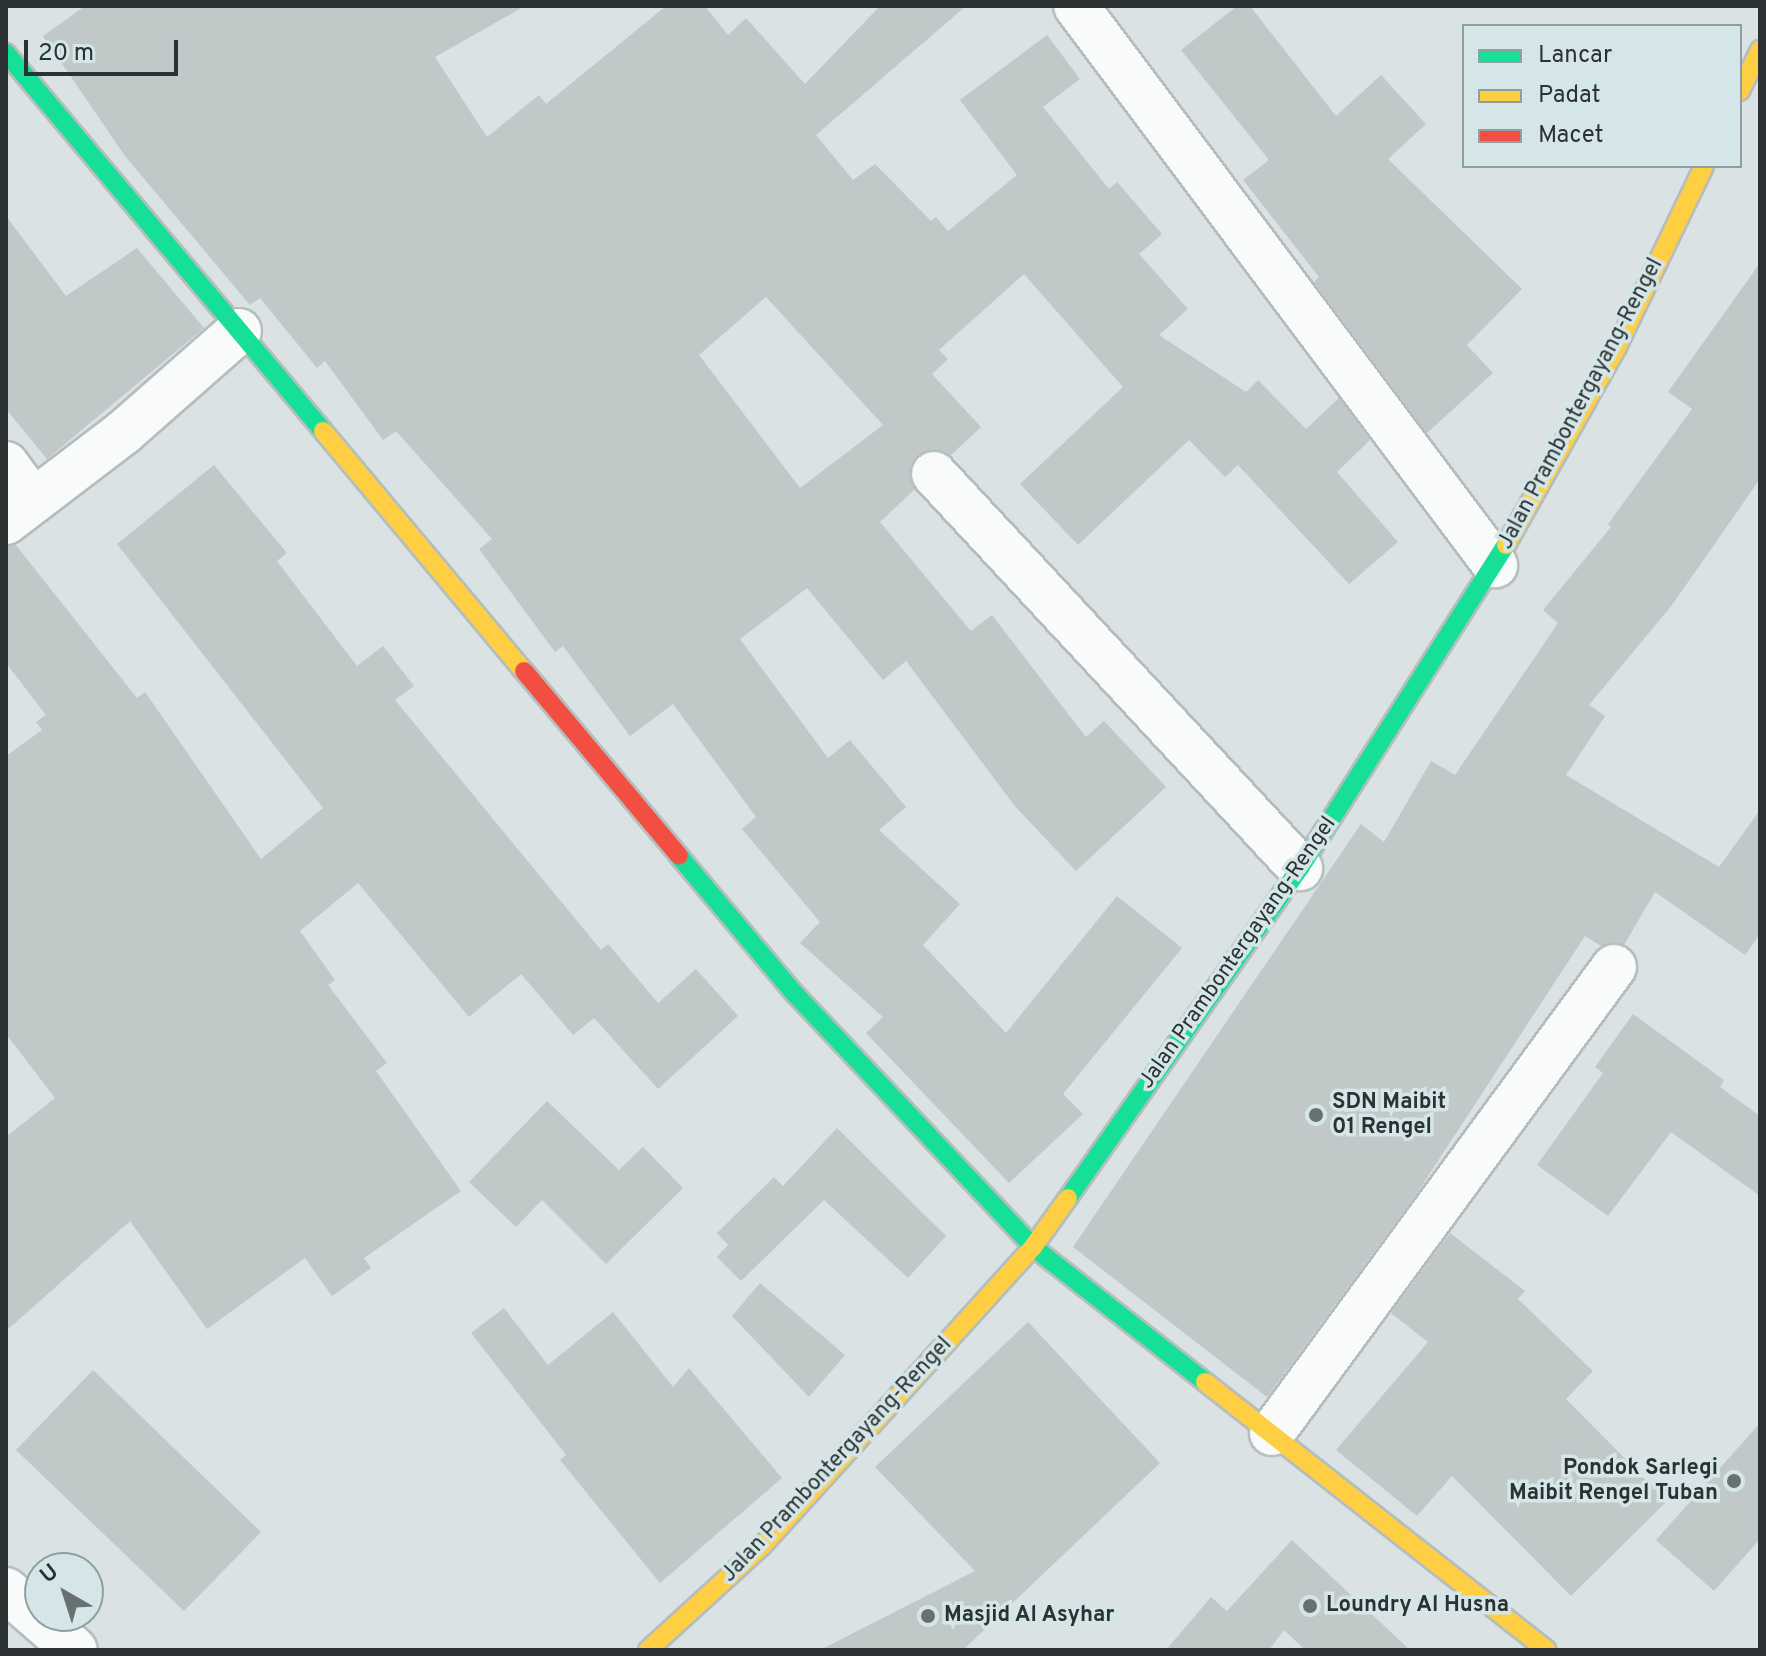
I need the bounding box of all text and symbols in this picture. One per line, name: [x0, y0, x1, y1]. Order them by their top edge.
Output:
scale bar: [28, 24, 182, 74]
legend: [1462, 24, 1742, 168]
text: 20 m: [38, 39, 94, 69]
text: Lancar: [1538, 41, 1612, 71]
text: Padat: [1538, 81, 1600, 111]
text: Macet: [1538, 121, 1604, 151]
street label: Jalan Prambontergayang-Rengel: [1493, 254, 1669, 554]
street label: Jalan Prambontergayang-Rengel: [1134, 812, 1342, 1094]
place label: SDN Maibit 01 Rengel: [1332, 1089, 1446, 1140]
marker: SDN Maibit 01 Rengel: [1307, 1106, 1325, 1124]
street label: Jalan Prambontergayang-Rengel: [716, 1332, 958, 1588]
place label: Pondok Sarlegi Maibit Rengel Tuban: [1509, 1455, 1718, 1506]
marker: Pondok Sarlegi Maibit Rengel Tuban: [1725, 1472, 1743, 1490]
north arrow: [24, 1552, 104, 1632]
text: U: [35, 1559, 64, 1590]
place label: Loundry Al Husna: [1326, 1593, 1510, 1619]
marker: Loundry Al Husna: [1301, 1597, 1319, 1615]
place label: Masjid Al Asyhar: [944, 1603, 1116, 1629]
marker: Masjid Al Asyhar: [919, 1607, 937, 1625]

